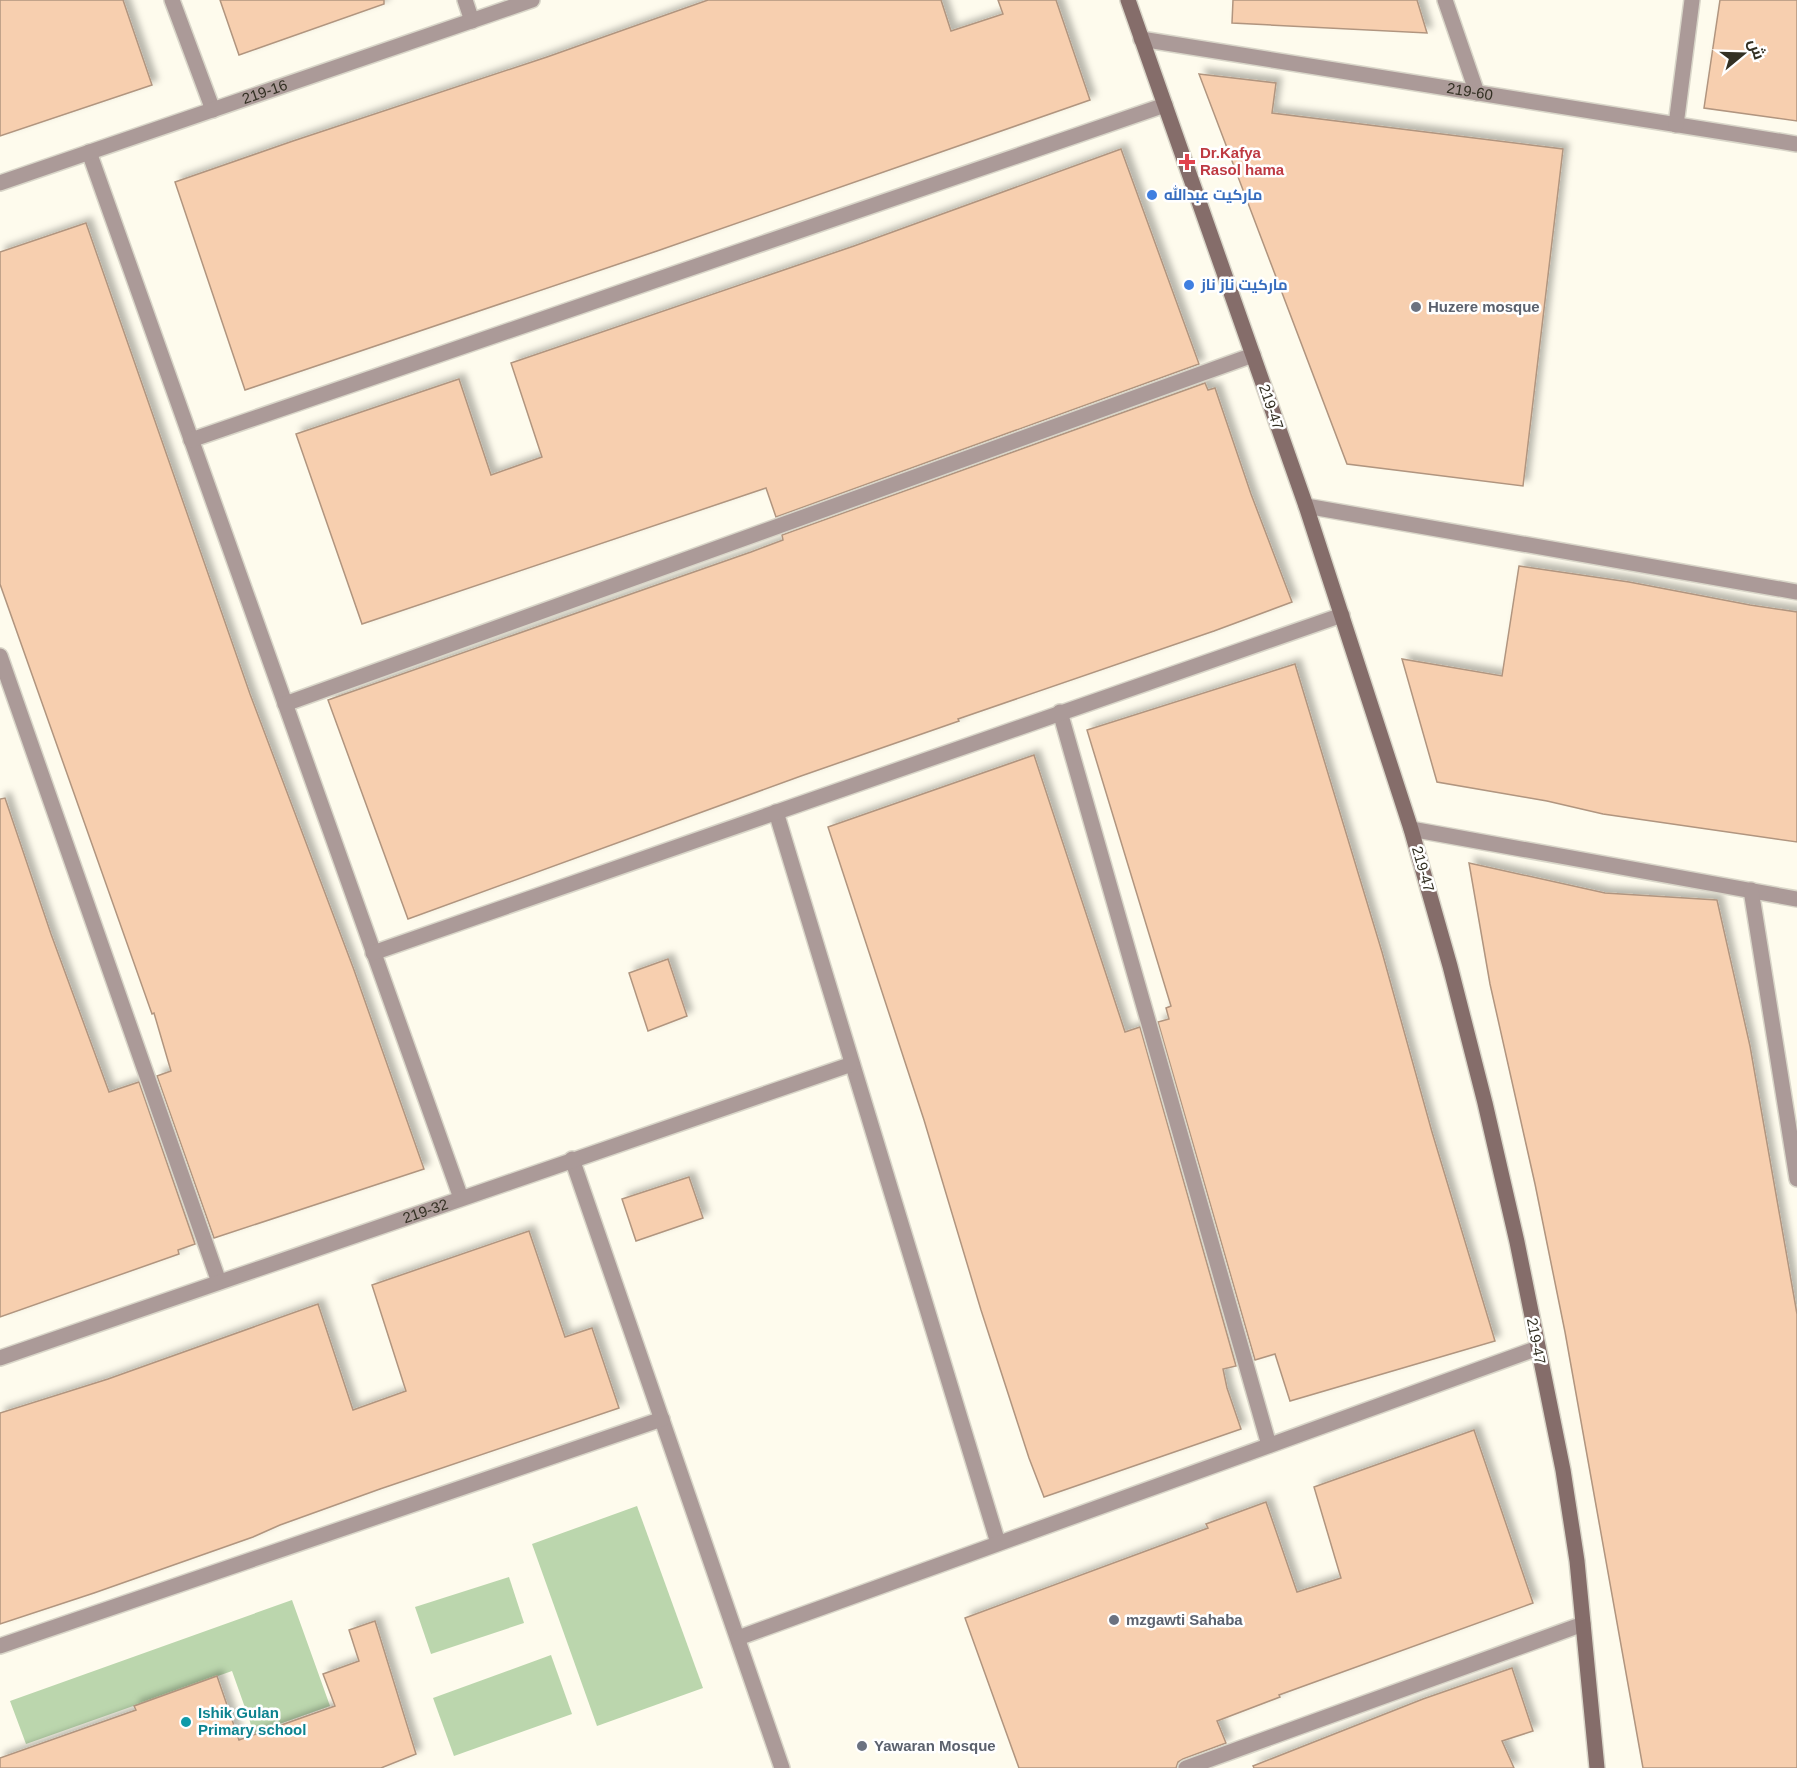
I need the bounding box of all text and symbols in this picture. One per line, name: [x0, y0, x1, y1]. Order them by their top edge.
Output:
north arrow: [1713, 24, 1773, 84]
text: ش: [1744, 37, 1768, 62]
street label: 219-16: [240, 76, 289, 107]
street label: 219-60: [1445, 79, 1494, 103]
place label: Dr.Kafya Rasol hama: [1200, 144, 1285, 178]
marker: Dr.Kafya Rasol hama: [1178, 153, 1196, 171]
place label: ماركيت عبدالله: [1164, 184, 1262, 204]
marker: ماركيت عبدالله: [1145, 188, 1159, 202]
place label: ماركيت ناز ناز: [1200, 276, 1288, 294]
marker: ماركيت ناز ناز: [1182, 278, 1196, 292]
place label: Huzere mosque: [1428, 298, 1540, 315]
marker: Huzere mosque: [1409, 300, 1423, 314]
street label: 219-47: [1256, 382, 1287, 432]
street label: 219-47: [1409, 844, 1438, 894]
street label: 219-32: [400, 1195, 450, 1226]
street label: 219-47: [1524, 1316, 1549, 1365]
place label: mzgawti Sahaba: [1126, 1611, 1243, 1628]
marker: mzgawti Sahaba: [1107, 1613, 1121, 1627]
place label: Ishik Gulan Primary school: [198, 1704, 306, 1738]
marker: Ishik Gulan Primary school: [179, 1715, 193, 1729]
place label: Yawaran Mosque: [874, 1737, 996, 1754]
marker: Yawaran Mosque: [855, 1739, 869, 1753]

